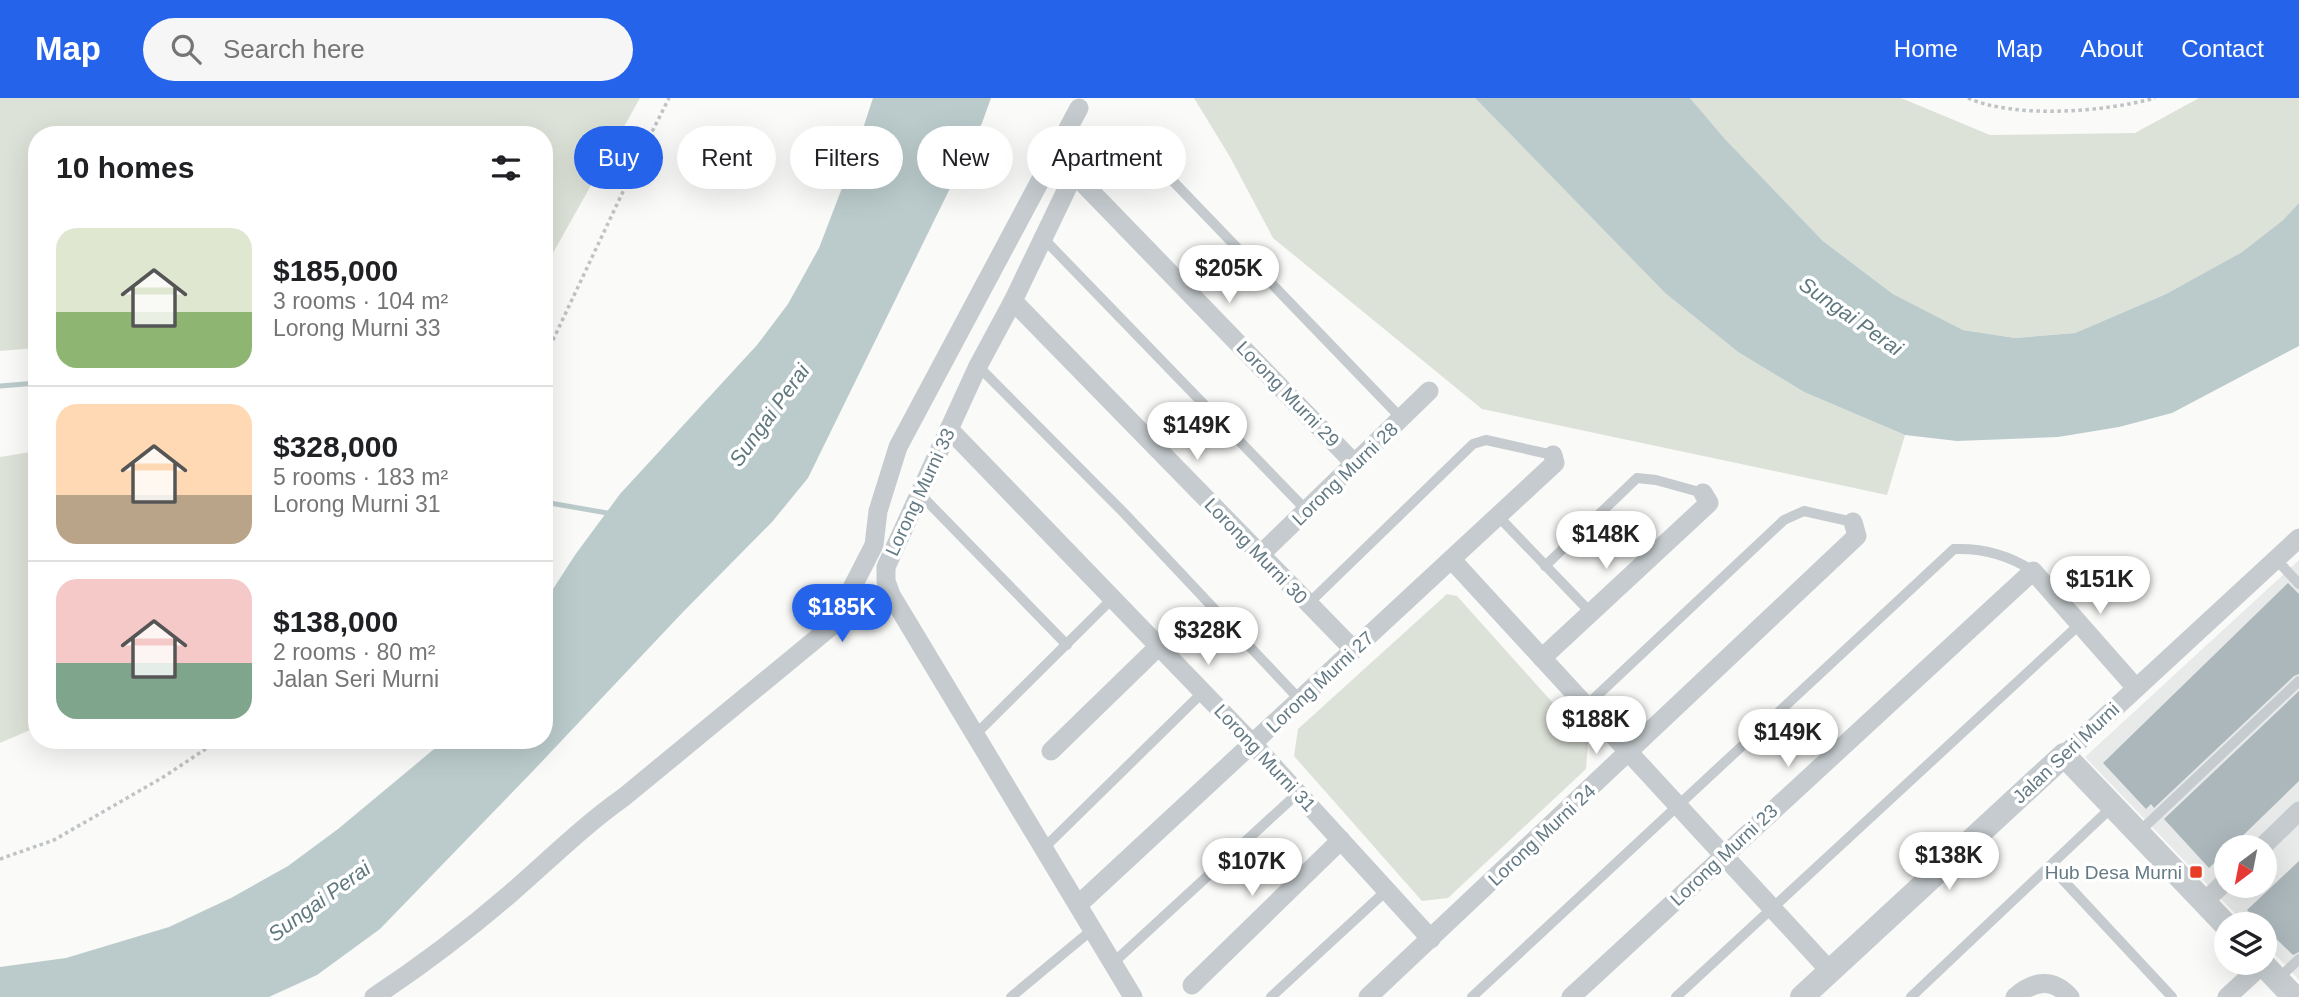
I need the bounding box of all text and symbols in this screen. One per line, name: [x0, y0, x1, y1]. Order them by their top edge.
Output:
search box: [143, 18, 633, 81]
text: Map: [35, 30, 101, 67]
icon: search: [167, 30, 205, 68]
text: Search here: [223, 34, 365, 64]
text: Home: [1894, 35, 1958, 62]
text: Map: [1996, 35, 2043, 62]
text: About: [2081, 35, 2143, 62]
text: Contact: [2181, 35, 2264, 62]
chip: Buy: [574, 126, 663, 189]
chip: Rent: [677, 126, 776, 189]
chip: Filters: [790, 126, 903, 189]
chip: New: [917, 126, 1013, 189]
chip: Apartment: [1027, 126, 1186, 189]
icon: filters: [487, 149, 525, 187]
text: 10 homes: [56, 151, 194, 184]
pin: $205K: [1180, 246, 1278, 305]
text: $185,000: [273, 254, 398, 287]
text: $205K: [1195, 255, 1263, 281]
icon: home: [112, 256, 196, 340]
water label: Sungai Perai: [1795, 272, 1908, 361]
text: 3 rooms · 104 m²: [273, 288, 448, 314]
text: Lorong Murni 33: [273, 315, 441, 341]
street label: Lorong Murni 29: [1232, 337, 1344, 451]
water label: Sungai Perai: [724, 359, 814, 470]
pin: $149K: [1148, 402, 1246, 462]
text: $149K: [1163, 412, 1231, 438]
street label: Lorong Murni 28: [1288, 418, 1402, 530]
street label: Lorong Murni 33: [881, 425, 959, 559]
text: $328,000: [273, 430, 398, 463]
icon: home: [112, 432, 196, 516]
text: 5 rooms · 183 m²: [273, 464, 448, 490]
text: Lorong Murni 31: [273, 491, 441, 517]
street label: Lorong Murni 30: [1200, 494, 1312, 608]
pin: $148K: [1557, 512, 1655, 571]
text: $148K: [1572, 521, 1640, 547]
pin: $151K: [2051, 556, 2149, 616]
text: $151K: [2066, 566, 2134, 592]
pin: $185K: [793, 584, 891, 644]
text: $185K: [808, 594, 876, 620]
text: $138,000: [273, 605, 398, 638]
icon: home: [112, 607, 196, 691]
pin: $328K: [1159, 608, 1257, 667]
text: $328K: [1174, 617, 1242, 643]
street label: Lorong Murni 27: [1262, 627, 1378, 737]
text: 2 rooms · 80 m²: [273, 639, 435, 665]
text: Jalan Seri Murni: [273, 666, 439, 692]
pin: $188K: [1547, 696, 1645, 756]
street label: Jalan Seri Murni: [2009, 699, 2123, 807]
street label: Lorong Murni 31: [1210, 700, 1320, 816]
text: $188K: [1562, 706, 1630, 732]
pin: $149K: [1739, 710, 1837, 769]
text: $149K: [1754, 719, 1822, 745]
street label: Lorong Murni 24: [1484, 780, 1600, 890]
street label: Lorong Murni 23: [1666, 800, 1782, 910]
pin: $138K: [1900, 832, 1998, 892]
north arrow: [2214, 835, 2277, 898]
map controls: [2214, 835, 2277, 975]
pin: $107K: [1203, 838, 1301, 898]
text: $138K: [1915, 842, 1983, 868]
text: $107K: [1218, 848, 1286, 874]
water label: Sungai Perai: [264, 856, 375, 946]
place label: Hub Desa Murni: [2045, 862, 2182, 883]
marker: Hub Desa Murni: [2188, 864, 2204, 880]
button: layers: [2214, 912, 2277, 975]

